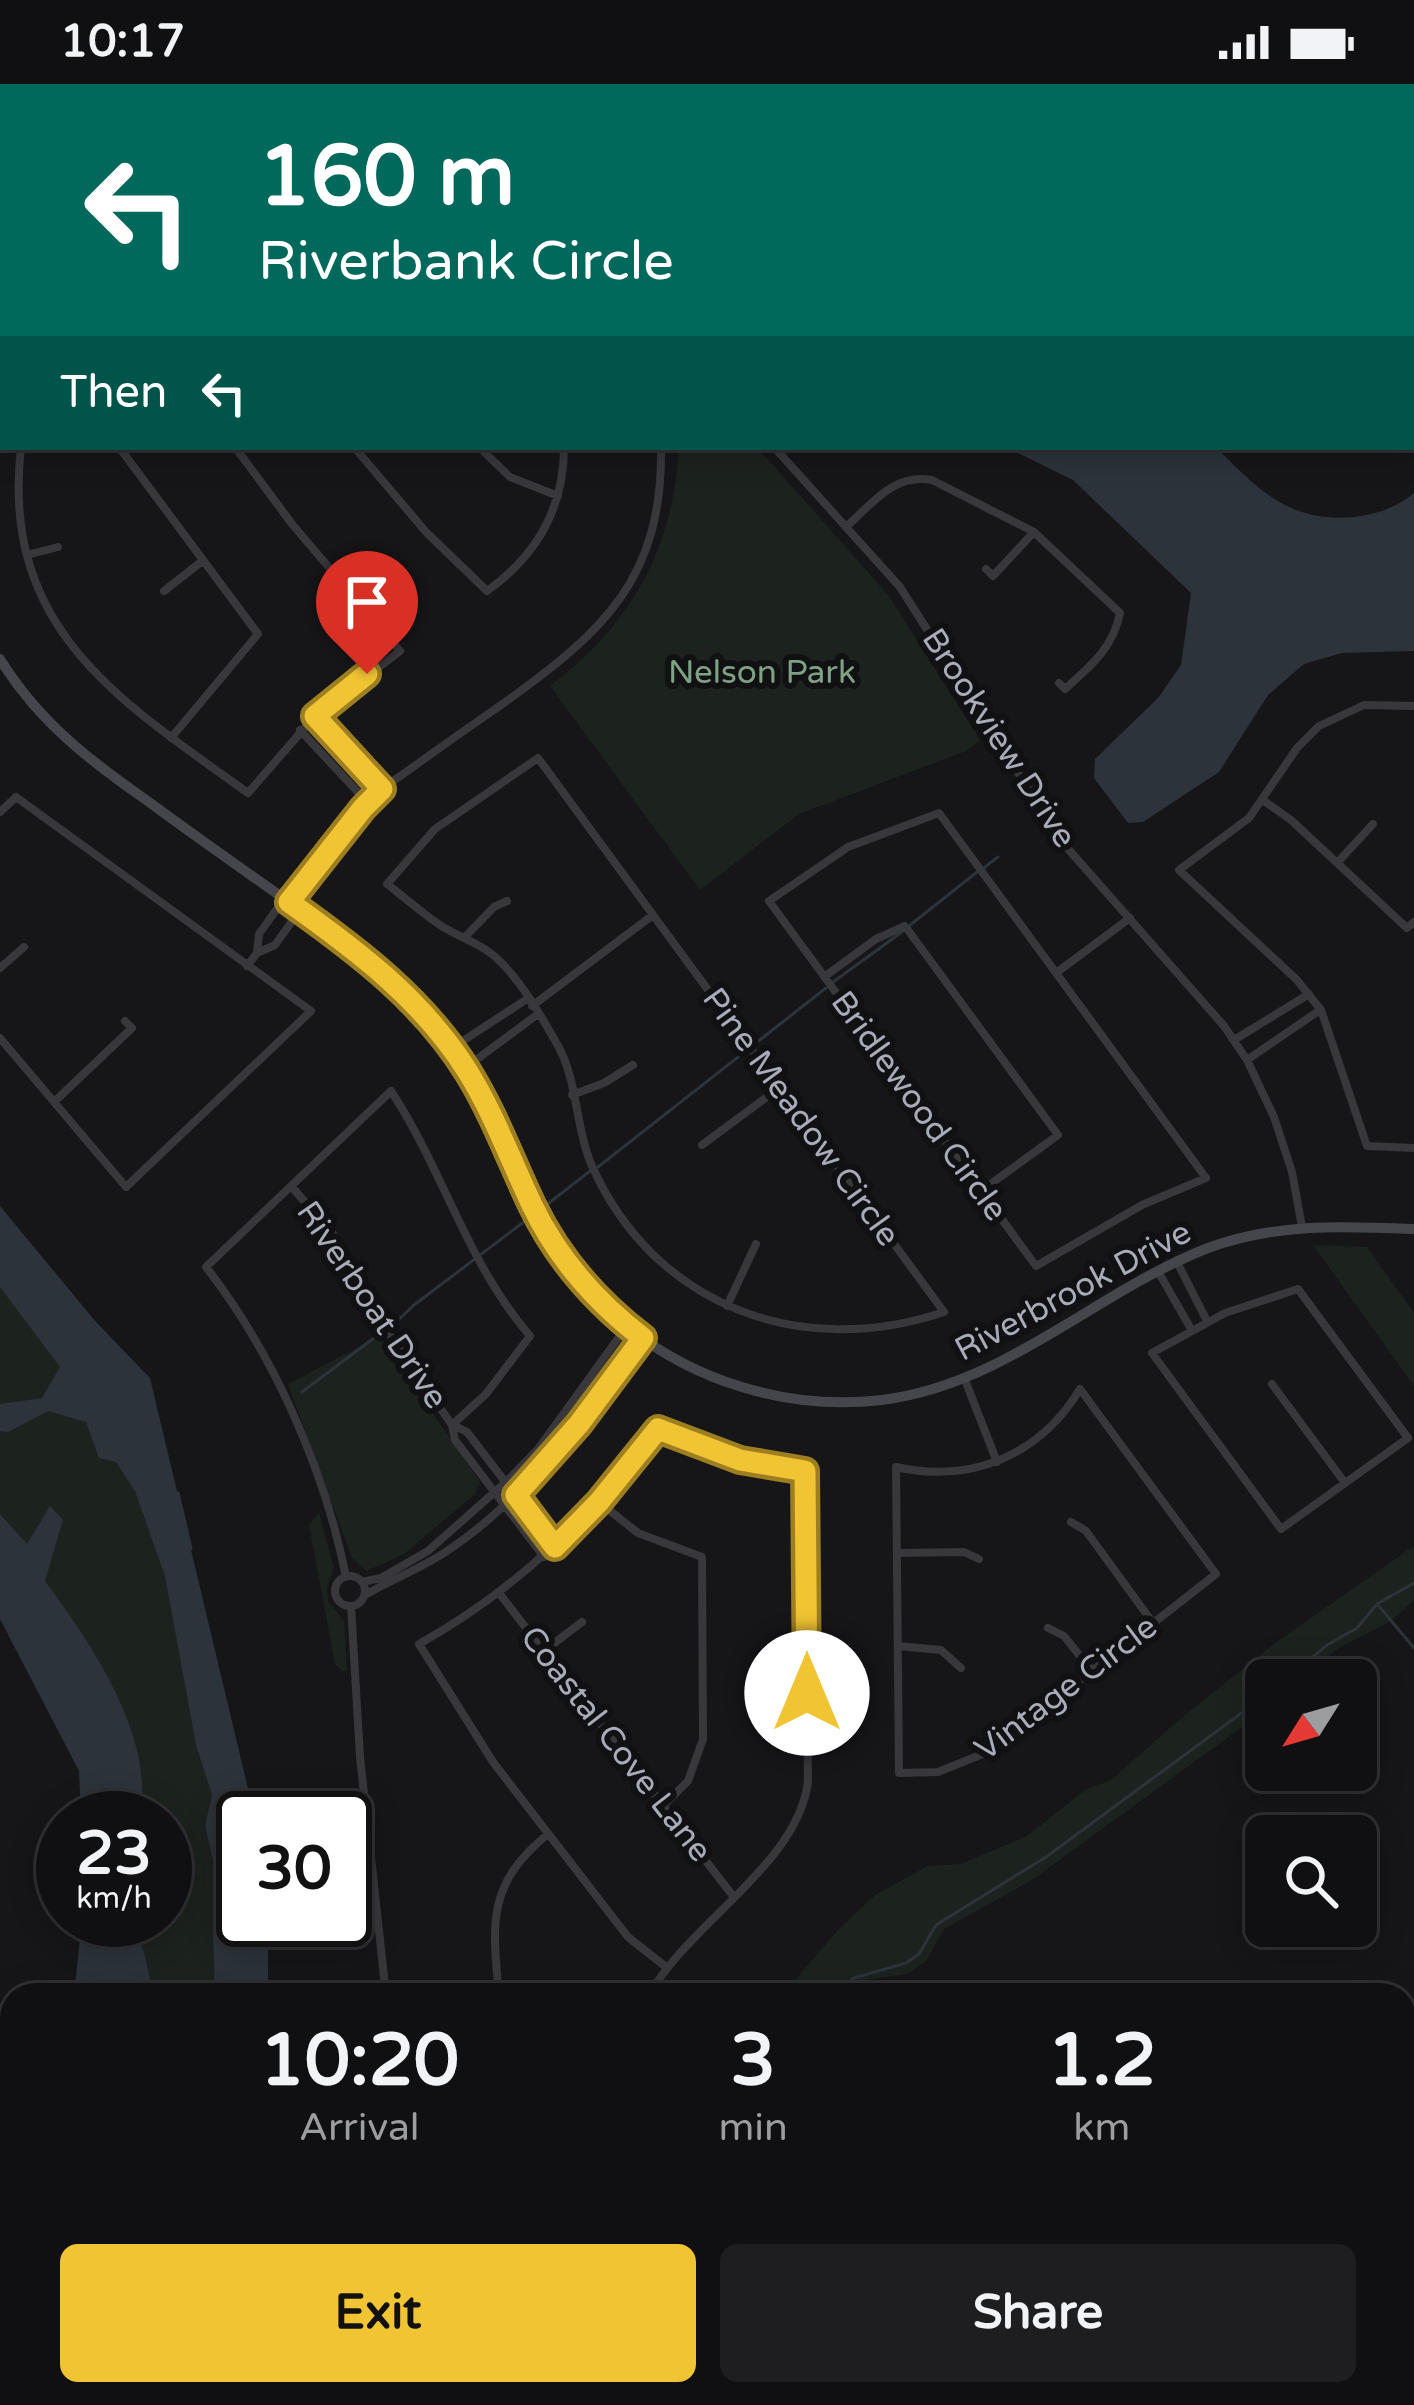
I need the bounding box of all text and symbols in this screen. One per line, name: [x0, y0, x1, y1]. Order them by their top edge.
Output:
text: 10:17: [60, 15, 185, 69]
text: 160 m: [258, 127, 515, 228]
icon: left: [60, 132, 216, 288]
text: Riverbank Circle: [258, 229, 674, 294]
icon: left: [191, 360, 257, 426]
text: Then: [60, 366, 167, 420]
pin: [316, 551, 418, 674]
icon: arrive: [334, 569, 400, 635]
street label: Brookview Drive: [914, 621, 1084, 855]
park label: Nelson Park: [668, 653, 856, 692]
street label: Pine Meadow Circle: [694, 980, 908, 1254]
street label: Bridlewood Circle: [823, 984, 1015, 1228]
street label: Riverboat Drive: [288, 1194, 456, 1416]
street label: Riverbrook Drive: [949, 1212, 1197, 1370]
street label: Vintage Circle: [967, 1607, 1165, 1769]
street label: Coastal Cove Lane: [512, 1619, 720, 1869]
position arrow: [744, 1630, 870, 1756]
north arrow: [1245, 1659, 1377, 1791]
map controls: [1245, 1659, 1377, 1947]
speed limit sign: 30: [216, 1791, 372, 1947]
button: search: [1245, 1815, 1377, 1947]
text: 23: [76, 1818, 152, 1890]
text: km/h: [76, 1880, 152, 1917]
text: 10:20: [259, 2018, 459, 2105]
text: 3: [731, 2018, 776, 2105]
text: 1.2: [1047, 2018, 1156, 2105]
text: Arrival: [299, 2104, 420, 2151]
text: min: [719, 2104, 788, 2151]
text: km: [1073, 2104, 1130, 2151]
button: Exit: [60, 2244, 696, 2382]
button: Share: [720, 2244, 1356, 2382]

